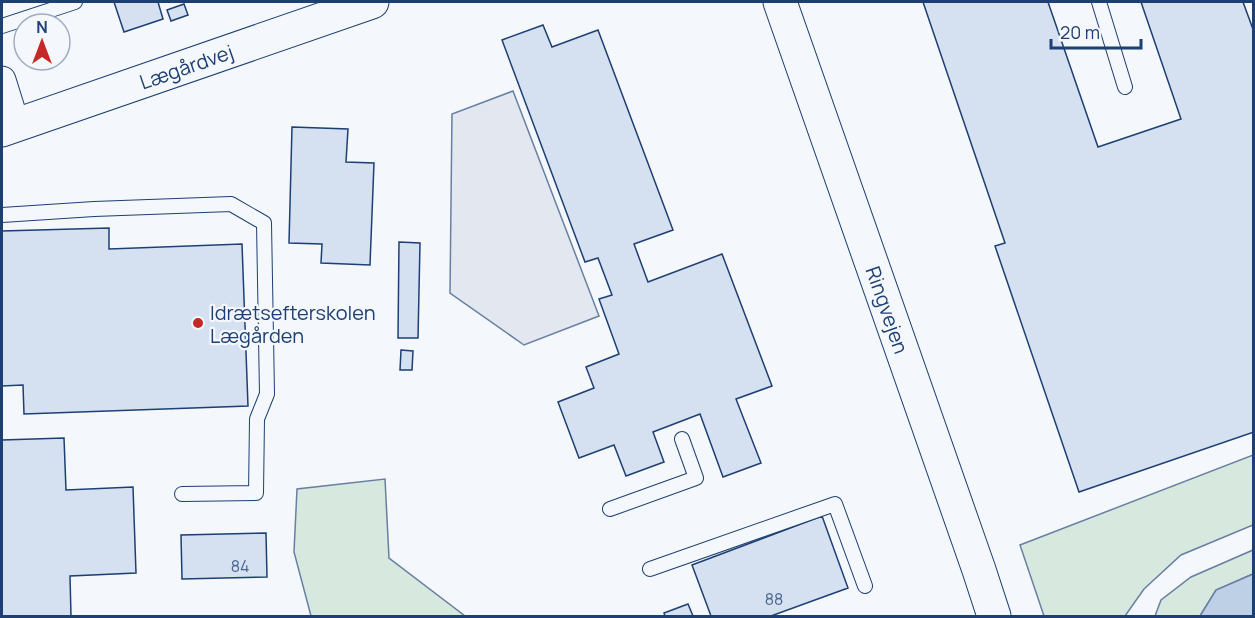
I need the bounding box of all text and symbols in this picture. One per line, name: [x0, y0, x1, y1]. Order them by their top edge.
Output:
north arrow: [12, 12, 72, 72]
scale bar: [1051, 12, 1141, 50]
text: N: [36, 16, 48, 38]
text: 20 m: [1060, 20, 1100, 44]
street label: Lægårdvej: [136, 38, 237, 95]
street label: Ringvejen: [860, 262, 916, 357]
place label: Idrætsefterskolen Lægården: [210, 299, 376, 349]
marker: Idrætsefterskolen Lægården: [191, 316, 205, 330]
house number: 84: [231, 555, 249, 577]
house number: 88: [765, 588, 783, 610]

